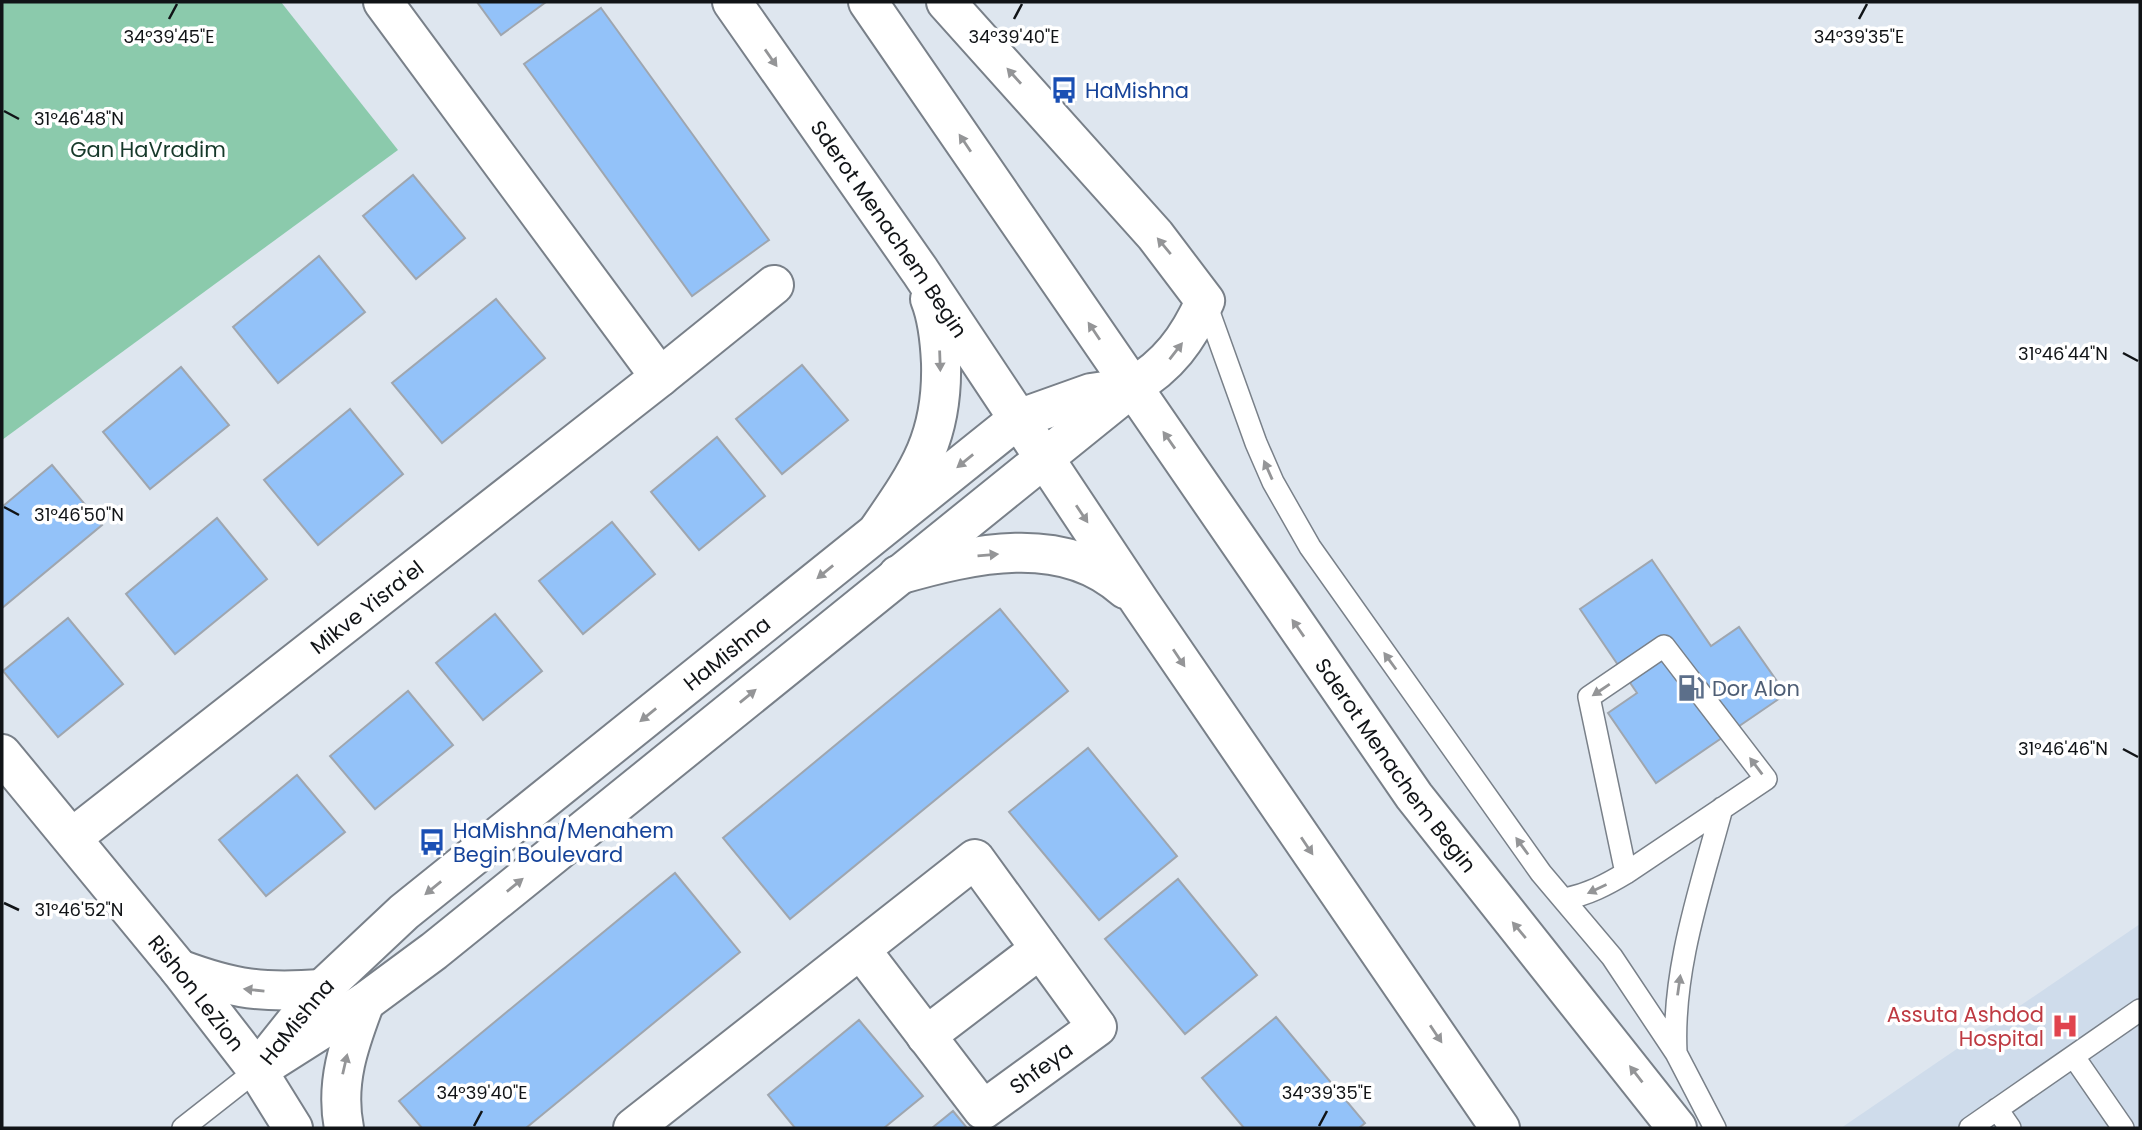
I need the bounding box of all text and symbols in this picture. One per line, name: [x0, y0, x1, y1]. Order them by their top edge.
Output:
text: 34°39'45"E: [123, 24, 215, 49]
text: 34°39'40"E: [968, 24, 1060, 49]
text: 34°39'35"E: [1814, 24, 1904, 49]
one-way arrow: [764, 49, 778, 67]
one-way arrow: [1006, 68, 1022, 85]
bus stop icon: HaMishna: [1049, 75, 1079, 105]
place label: HaMishna: [1085, 76, 1189, 105]
text: 31°46'48"N: [34, 106, 124, 131]
street label: Sderot Menachem Begin: [804, 114, 975, 343]
one-way arrow: [958, 134, 972, 152]
park label: Gan HaVradim: [70, 135, 226, 164]
one-way arrow: [1157, 237, 1172, 255]
one-way arrow: [1087, 322, 1101, 340]
text: 31°46'44"N: [2018, 341, 2108, 366]
one-way arrow: [1169, 342, 1183, 360]
one-way arrow: [935, 350, 946, 372]
one-way arrow: [1162, 431, 1176, 449]
one-way arrow: [956, 453, 973, 468]
one-way arrow: [1262, 459, 1273, 480]
text: 31°46'50"N: [34, 502, 124, 527]
one-way arrow: [1075, 505, 1089, 523]
one-way arrow: [978, 549, 1000, 560]
street label: Mikve Yisra'el: [304, 553, 429, 660]
one-way arrow: [817, 565, 835, 580]
street label: HaMishna: [677, 609, 776, 697]
one-way arrow: [1291, 619, 1305, 637]
one-way arrow: [1172, 648, 1185, 668]
street label: Sderot Menachem Begin: [1309, 652, 1483, 878]
one-way arrow: [1383, 652, 1397, 670]
fuel station icon: Dor Alon: [1676, 673, 1706, 703]
place label: Dor Alon: [1712, 674, 1800, 703]
one-way arrow: [1591, 683, 1611, 696]
one-way arrow: [739, 689, 757, 704]
one-way arrow: [640, 707, 657, 722]
text: 31°46'46"N: [2018, 736, 2108, 761]
one-way arrow: [1749, 757, 1763, 775]
place label: HaMishna/Menahem Begin Boulevard: [453, 816, 674, 869]
bus stop icon: HaMishna/Menahem Begin Boulevard: [417, 827, 447, 857]
one-way arrow: [1300, 837, 1314, 855]
one-way arrow: [1515, 837, 1529, 855]
one-way arrow: [507, 878, 524, 893]
one-way arrow: [424, 881, 442, 896]
one-way arrow: [1587, 883, 1607, 895]
text: 31°46'52"N: [35, 897, 123, 922]
one-way arrow: [1512, 921, 1527, 938]
street label: Rishon LeZion: [142, 928, 251, 1057]
street label: HaMishna: [253, 971, 340, 1071]
one-way arrow: [1674, 974, 1685, 996]
one-way arrow: [243, 985, 265, 996]
place label: Assuta Ashdod Hospital: [1887, 1000, 2044, 1053]
hospital icon: Assuta Ashdod Hospital: [2050, 1011, 2080, 1041]
one-way arrow: [1429, 1025, 1443, 1043]
street label: Shfeya: [1003, 1035, 1079, 1101]
one-way arrow: [339, 1053, 350, 1075]
one-way arrow: [1628, 1065, 1643, 1083]
text: 34°39'40"E: [436, 1080, 528, 1105]
text: 34°39'35"E: [1282, 1080, 1372, 1105]

